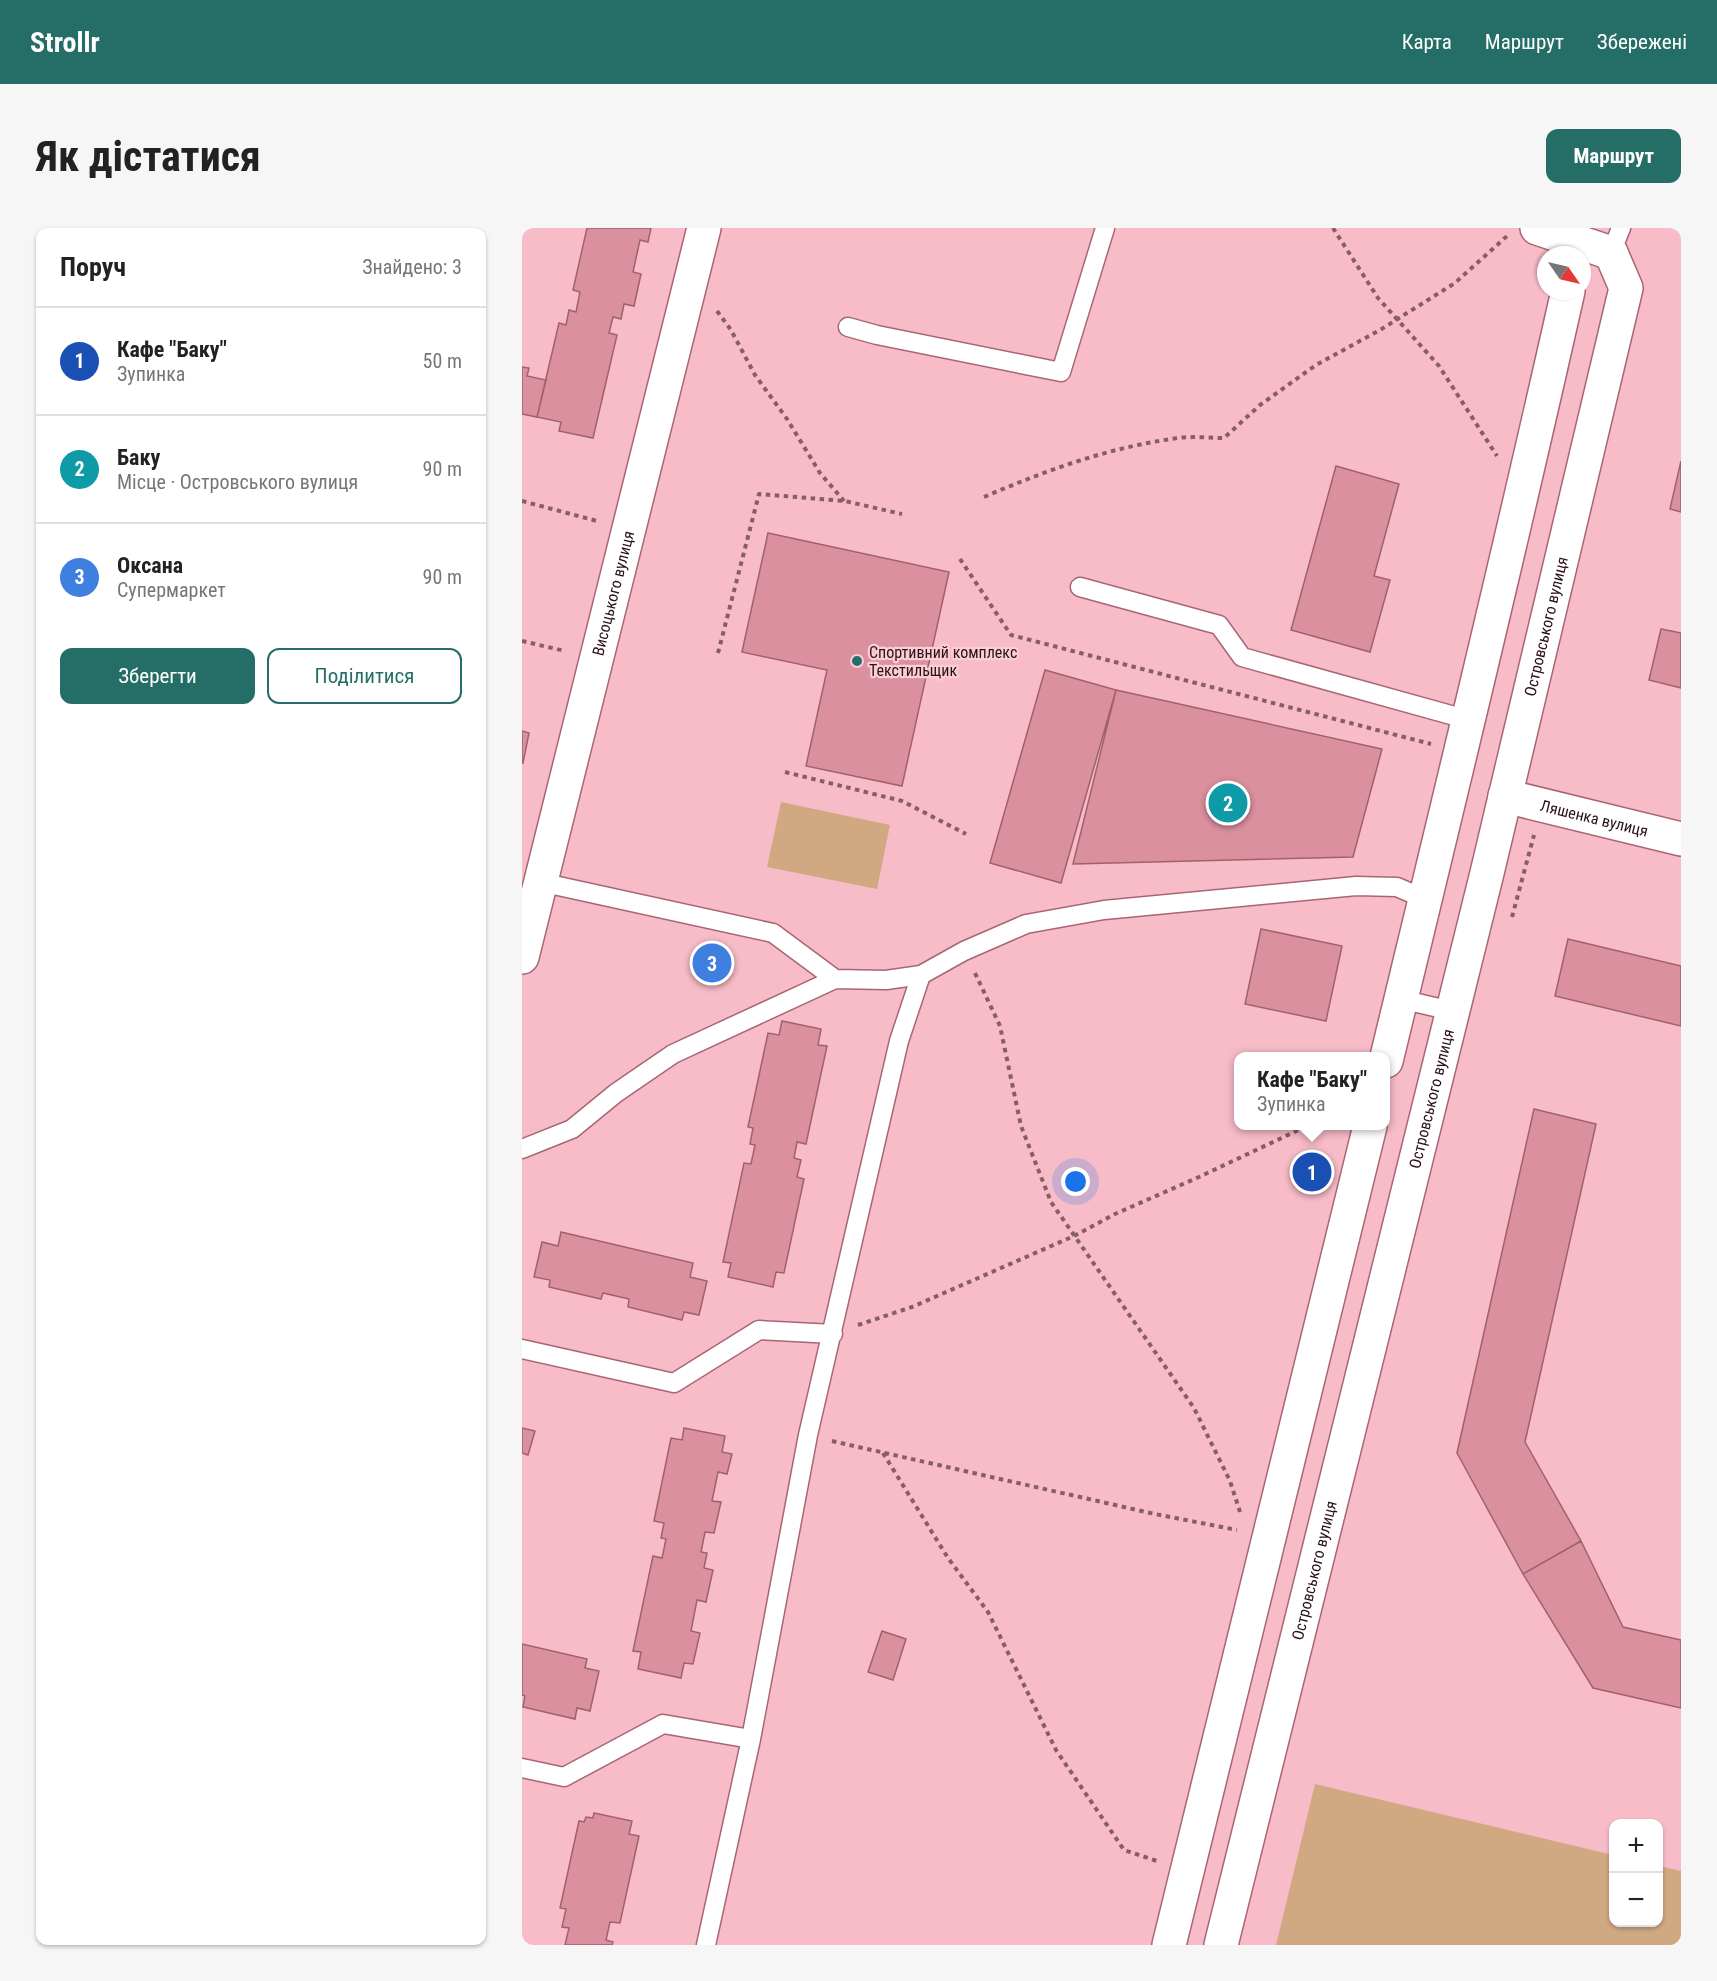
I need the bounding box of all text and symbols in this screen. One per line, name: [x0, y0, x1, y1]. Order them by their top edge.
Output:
text: Strollr: [30, 26, 100, 59]
text: Карта: [1402, 30, 1452, 54]
text: Маршрут: [1485, 30, 1564, 54]
text: Збережені: [1597, 30, 1687, 54]
button: Маршрут: [1546, 129, 1681, 183]
text: Як дістатися: [36, 132, 261, 181]
north arrow: [1537, 246, 1591, 300]
text: Поруч: [60, 252, 126, 282]
text: Знайдено: 3: [362, 255, 462, 279]
text: Кафе "Баку": [117, 337, 227, 362]
text: 1: [74, 349, 85, 373]
text: 50 m: [423, 349, 462, 373]
text: Зупинка: [117, 362, 185, 386]
text: Баку: [117, 445, 160, 470]
text: 2: [74, 457, 85, 481]
text: 90 m: [423, 457, 462, 481]
text: Місце · Островського вулиця: [117, 470, 358, 494]
street label: Висоцького вулиця: [588, 529, 638, 658]
text: Оксана: [117, 553, 183, 578]
street label: Островського вулиця: [1520, 555, 1571, 698]
text: 3: [74, 565, 85, 589]
text: 90 m: [423, 565, 462, 589]
text: Супермаркет: [117, 578, 226, 602]
place label: Спортивний комплекс Текстильщик: [869, 643, 1017, 680]
button: Зберегти: [60, 648, 255, 704]
button: Поділитися: [267, 648, 462, 704]
marker: Спортивний комплекс Текстильщик: [850, 654, 864, 668]
pin: 2: [1208, 780, 1248, 826]
street label: Ляшенка вулиця: [1539, 796, 1650, 840]
pin: 3: [692, 940, 732, 986]
street label: Островського вулиця: [1405, 1027, 1457, 1170]
popup: [1234, 1052, 1390, 1130]
text: Кафе "Баку": [1257, 1067, 1367, 1092]
text: Зупинка: [1257, 1092, 1325, 1116]
pin: 1: [1292, 1150, 1332, 1194]
your location: [1061, 1167, 1090, 1196]
street label: Островського вулиця: [1288, 1499, 1340, 1642]
map controls: [1609, 1819, 1663, 1927]
button: +: [1609, 1819, 1663, 1873]
button: −: [1609, 1873, 1663, 1927]

